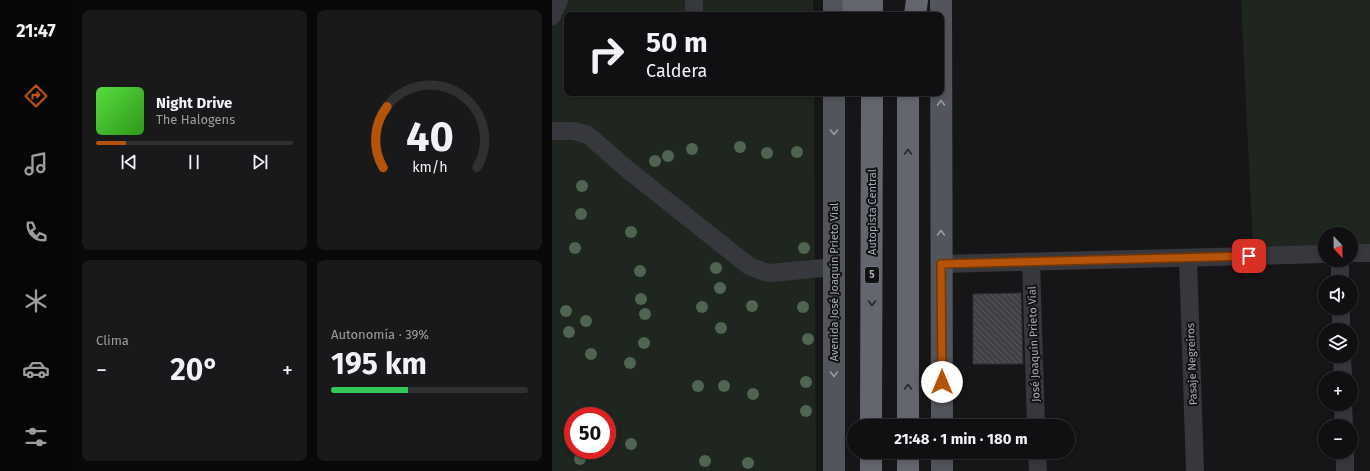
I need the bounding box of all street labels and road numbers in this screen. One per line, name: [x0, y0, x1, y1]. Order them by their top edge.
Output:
street label: Autopista Central: [866, 169, 879, 255]
street label: Avenida José Joaquín Prieto Vial: [828, 203, 841, 361]
road number: 5: [865, 267, 879, 283]
street label: José Joaquín Prieto Vial: [1025, 286, 1043, 402]
street label: Pasaje Negreiros: [1184, 323, 1200, 405]

